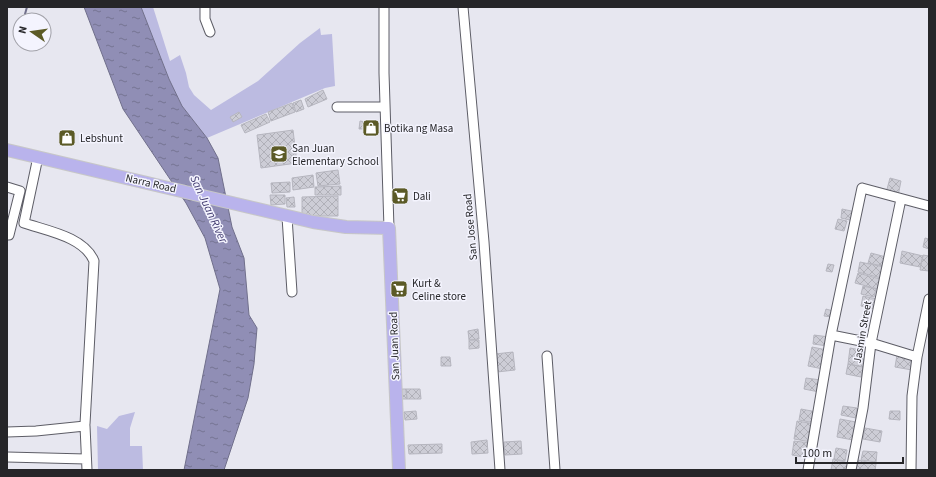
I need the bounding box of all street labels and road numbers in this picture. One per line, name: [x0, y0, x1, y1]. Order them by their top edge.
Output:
street label: Narra Road: [124, 170, 178, 197]
street label: San Jose Road: [460, 193, 481, 261]
street label: Jasmin Street: [850, 299, 875, 364]
street label: San Juan Road: [386, 312, 403, 380]

